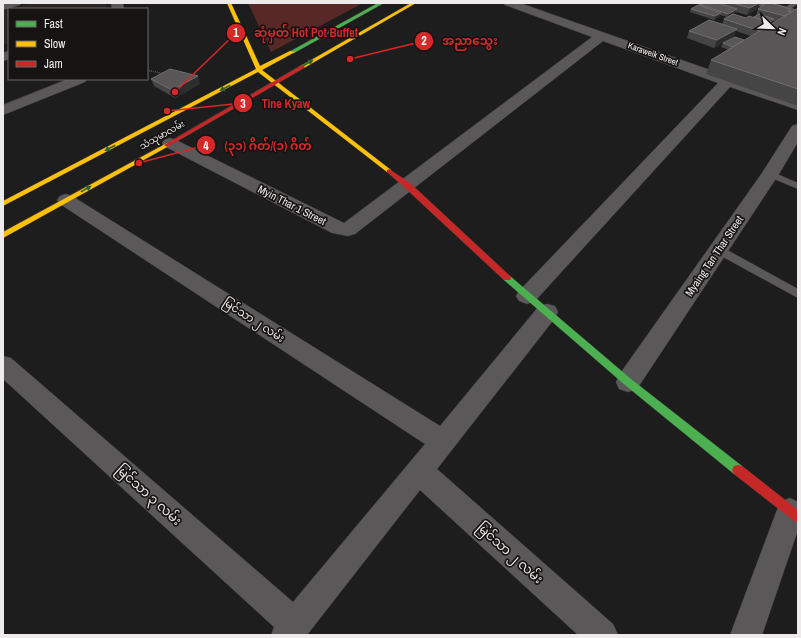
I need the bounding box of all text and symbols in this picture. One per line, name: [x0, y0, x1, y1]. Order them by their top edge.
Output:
legend: [8, 8, 148, 80]
north arrow: [753, 8, 793, 48]
text: Fast: [44, 16, 63, 32]
callout: ဆုံမှတ် Hot Pot Buffet: [226, 21, 366, 45]
text: ဆုံမှတ် Hot Pot Buffet: [254, 23, 359, 44]
text: 1: [233, 25, 239, 41]
text: N: [774, 26, 790, 38]
callout: အညာသွေး: [414, 29, 505, 53]
text: 2: [421, 33, 427, 49]
text: အညာသွေး: [442, 33, 498, 51]
text: Slow: [44, 36, 66, 52]
street label: Karaweik Street: [626, 39, 680, 69]
text: Jam: [44, 56, 63, 72]
one-way arrow: [303, 60, 314, 67]
one-way arrow: [219, 84, 231, 91]
callout: Tine Kyaw: [233, 91, 318, 115]
text: 3: [240, 96, 246, 112]
text: Tine Kyaw: [262, 96, 311, 112]
street label: သံသုမာလမ်း: [137, 118, 187, 153]
callout: (၃၁) ဂိတ်/(၁) ဂိတ်: [196, 133, 319, 157]
text: (၃၁) ဂိတ်/(၁) ဂိတ်: [225, 136, 311, 156]
text: 4: [203, 138, 209, 154]
one-way arrow: [104, 145, 115, 151]
street label: Myin Thar 1 Street: [256, 182, 329, 228]
one-way arrow: [80, 185, 92, 192]
street label: Myaing Tan Thar Street: [682, 213, 746, 299]
street label: မြင်သာ ၂ လမ်း: [220, 295, 288, 347]
street label: မြင်သာ ၃ လမ်း: [111, 461, 185, 530]
street label: မြင်သာ ၂ လမ်း: [472, 519, 547, 589]

